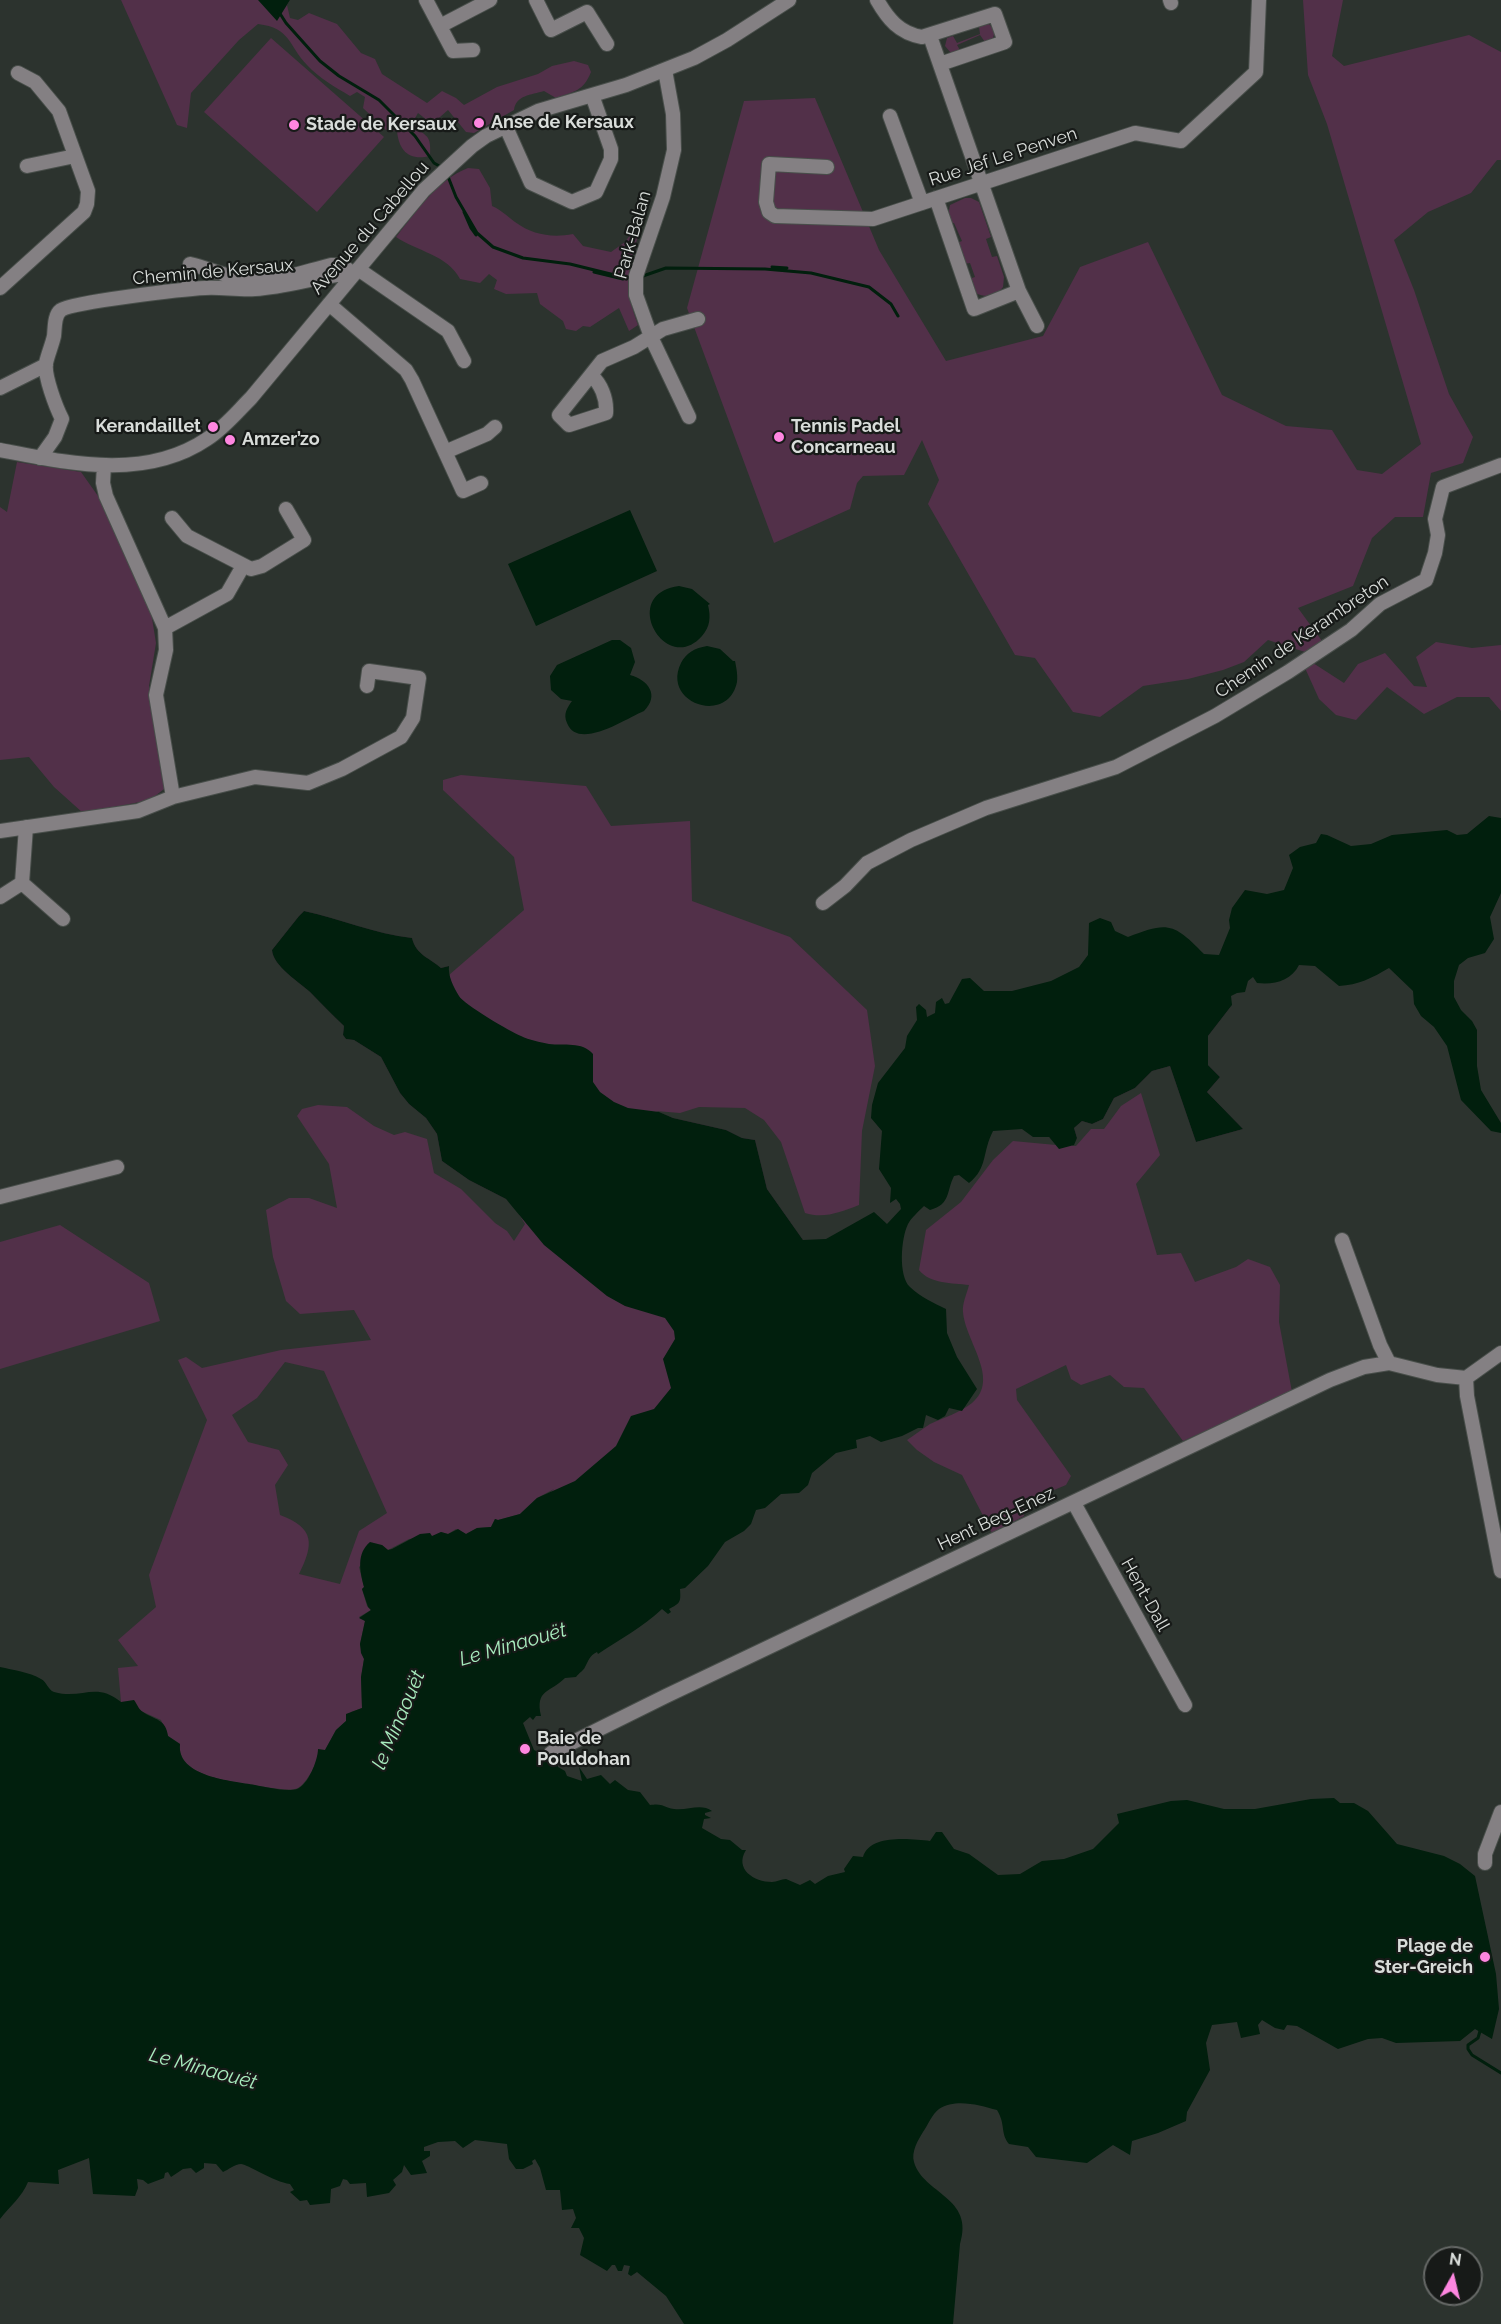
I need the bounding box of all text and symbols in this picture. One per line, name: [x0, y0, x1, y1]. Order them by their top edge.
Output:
place label: Anse de Kersaux: [491, 112, 634, 134]
place label: Stade de Kersaux: [306, 114, 457, 136]
marker: Anse de Kersaux: [472, 116, 486, 130]
marker: Stade de Kersaux: [287, 118, 301, 132]
street label: Rue Jef Le Penven: [926, 123, 1080, 191]
street label: Avenue du Cabellou: [306, 157, 434, 299]
street label: Park-Balan: [610, 189, 656, 281]
street label: Chemin de Kersaux: [132, 254, 294, 290]
place label: Kerandaillet: [95, 416, 201, 438]
place label: Tennis Padel Concarneau: [791, 416, 900, 458]
marker: Kerandaillet: [206, 420, 220, 434]
place label: Amzer’zo: [242, 429, 320, 451]
marker: Tennis Padel Concarneau: [772, 430, 786, 444]
marker: Amzer’zo: [223, 433, 237, 447]
street label: Chemin de Kerambreton: [1211, 571, 1393, 703]
street label: Hent Beg-Enez: [934, 1482, 1058, 1556]
street label: Hent-Dall: [1116, 1555, 1174, 1635]
water label: Le Minaouët: [457, 1618, 569, 1672]
water label: le Minaouët: [367, 1667, 431, 1773]
place label: Baie de Pouldohan: [537, 1728, 630, 1770]
marker: Baie de Pouldohan: [518, 1742, 532, 1756]
place label: Plage de Ster-Greich: [1374, 1936, 1473, 1978]
marker: Plage de Ster-Greich: [1478, 1950, 1492, 1964]
water label: Le Minaouët: [147, 2043, 259, 2095]
north arrow: [1423, 2246, 1483, 2306]
text: N: [1448, 2249, 1463, 2270]

